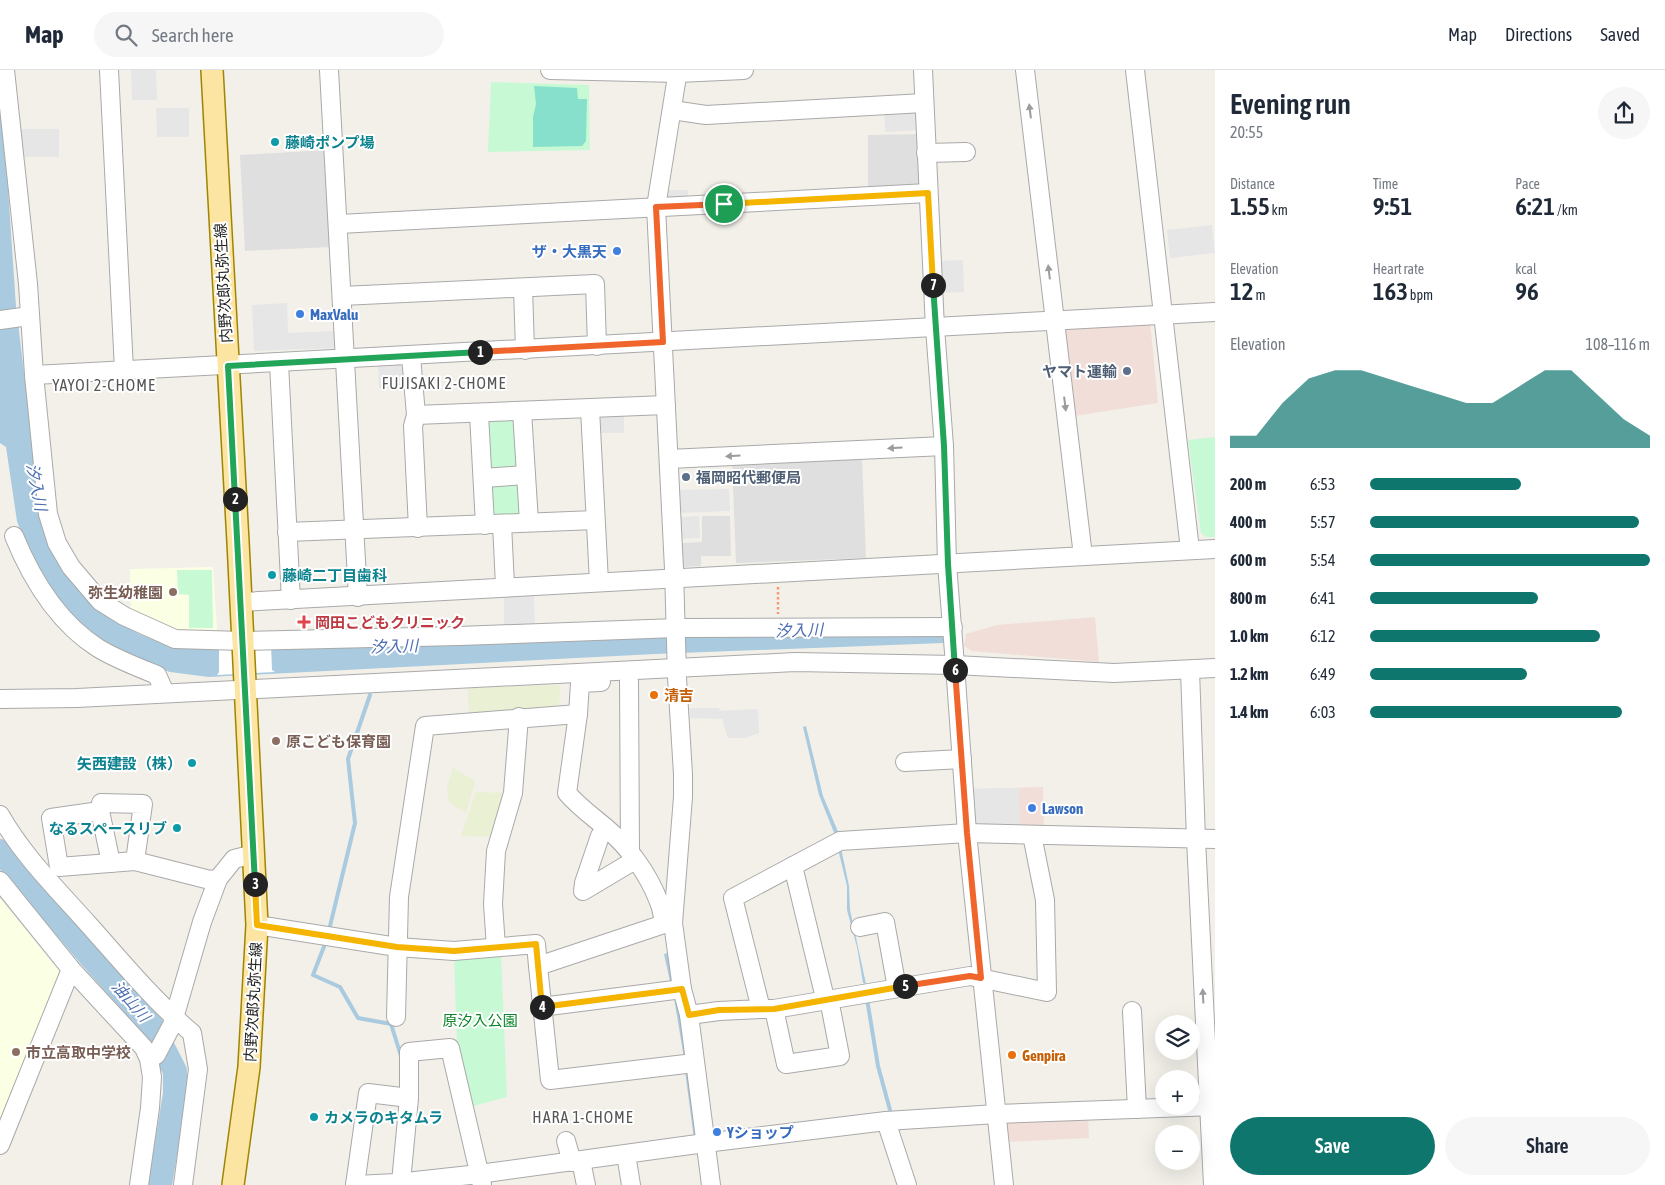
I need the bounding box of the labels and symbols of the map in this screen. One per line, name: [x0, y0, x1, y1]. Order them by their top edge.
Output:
one-way arrow: [1026, 103, 1034, 119]
place label: 藤崎ポンプ場: [285, 134, 375, 151]
marker: 藤崎ポンプ場: [269, 136, 281, 148]
pin: [703, 183, 745, 225]
street label: 内野次郎丸弥生線: [211, 223, 235, 343]
place label: ザ・大黒天: [532, 243, 607, 260]
marker: ザ・大黒天: [611, 245, 623, 257]
one-way arrow: [1045, 264, 1053, 280]
pin: 7: [920, 272, 946, 298]
place label: MaxValu: [310, 306, 358, 323]
marker: MaxValu: [294, 308, 306, 320]
pin: 1: [468, 340, 492, 364]
place label: ヤマト運輸: [1042, 363, 1117, 380]
marker: ヤマト運輸: [1121, 365, 1133, 377]
district label: FUJISAKI 2-CHOME: [382, 374, 506, 392]
district label: YAYOI 2-CHOME: [52, 376, 156, 394]
one-way arrow: [1061, 396, 1069, 412]
one-way arrow: [887, 444, 903, 452]
one-way arrow: [724, 452, 740, 460]
water label: 汐入川: [24, 462, 51, 514]
place label: 福岡昭代郵便局: [695, 469, 801, 486]
marker: 福岡昭代郵便局: [680, 471, 692, 483]
pin: 2: [222, 486, 248, 512]
place label: 藤崎二丁目歯科: [282, 567, 387, 584]
marker: 藤崎二丁目歯科: [266, 569, 278, 581]
place label: 弥生幼稚園: [88, 584, 163, 601]
marker: 弥生幼稚園: [167, 586, 179, 598]
place label: 岡田こどもクリニック: [315, 614, 465, 631]
marker: 岡田こどもクリニック: [297, 615, 311, 629]
water label: 汐入川: [775, 620, 825, 640]
water label: 汐入川: [370, 636, 420, 656]
pin: 6: [942, 658, 968, 682]
place label: 清吉: [664, 687, 694, 704]
marker: 清吉: [648, 689, 660, 701]
place label: 原こども保育園: [286, 733, 391, 750]
marker: 原こども保育園: [270, 735, 282, 747]
place label: 矢西建設（株）: [77, 755, 182, 772]
marker: 矢西建設（株）: [186, 757, 198, 769]
place label: Lawson: [1042, 800, 1083, 817]
marker: Lawson: [1026, 802, 1038, 814]
place label: なるスペースリブ: [49, 820, 167, 837]
marker: なるスペースリブ: [171, 822, 183, 834]
pin: 3: [242, 872, 268, 896]
street label: 内野次郎丸弥生線: [241, 942, 265, 1062]
pin: 5: [892, 974, 918, 998]
water label: 油山川: [108, 977, 155, 1027]
one-way arrow: [1199, 988, 1207, 1004]
pin: 4: [530, 994, 554, 1020]
park label: 原汐入公園: [442, 1012, 518, 1029]
place label: 市立高取中学校: [26, 1044, 131, 1061]
marker: 市立高取中学校: [10, 1046, 22, 1058]
place label: Genpira: [1022, 1047, 1066, 1064]
marker: Genpira: [1006, 1049, 1018, 1061]
district label: HARA 1-CHOME: [532, 1108, 634, 1126]
place label: カメラのキタムラ: [324, 1109, 443, 1126]
marker: カメラのキタムラ: [308, 1111, 320, 1123]
place label: Yショップ: [726, 1124, 794, 1141]
marker: Yショップ: [711, 1126, 723, 1138]

